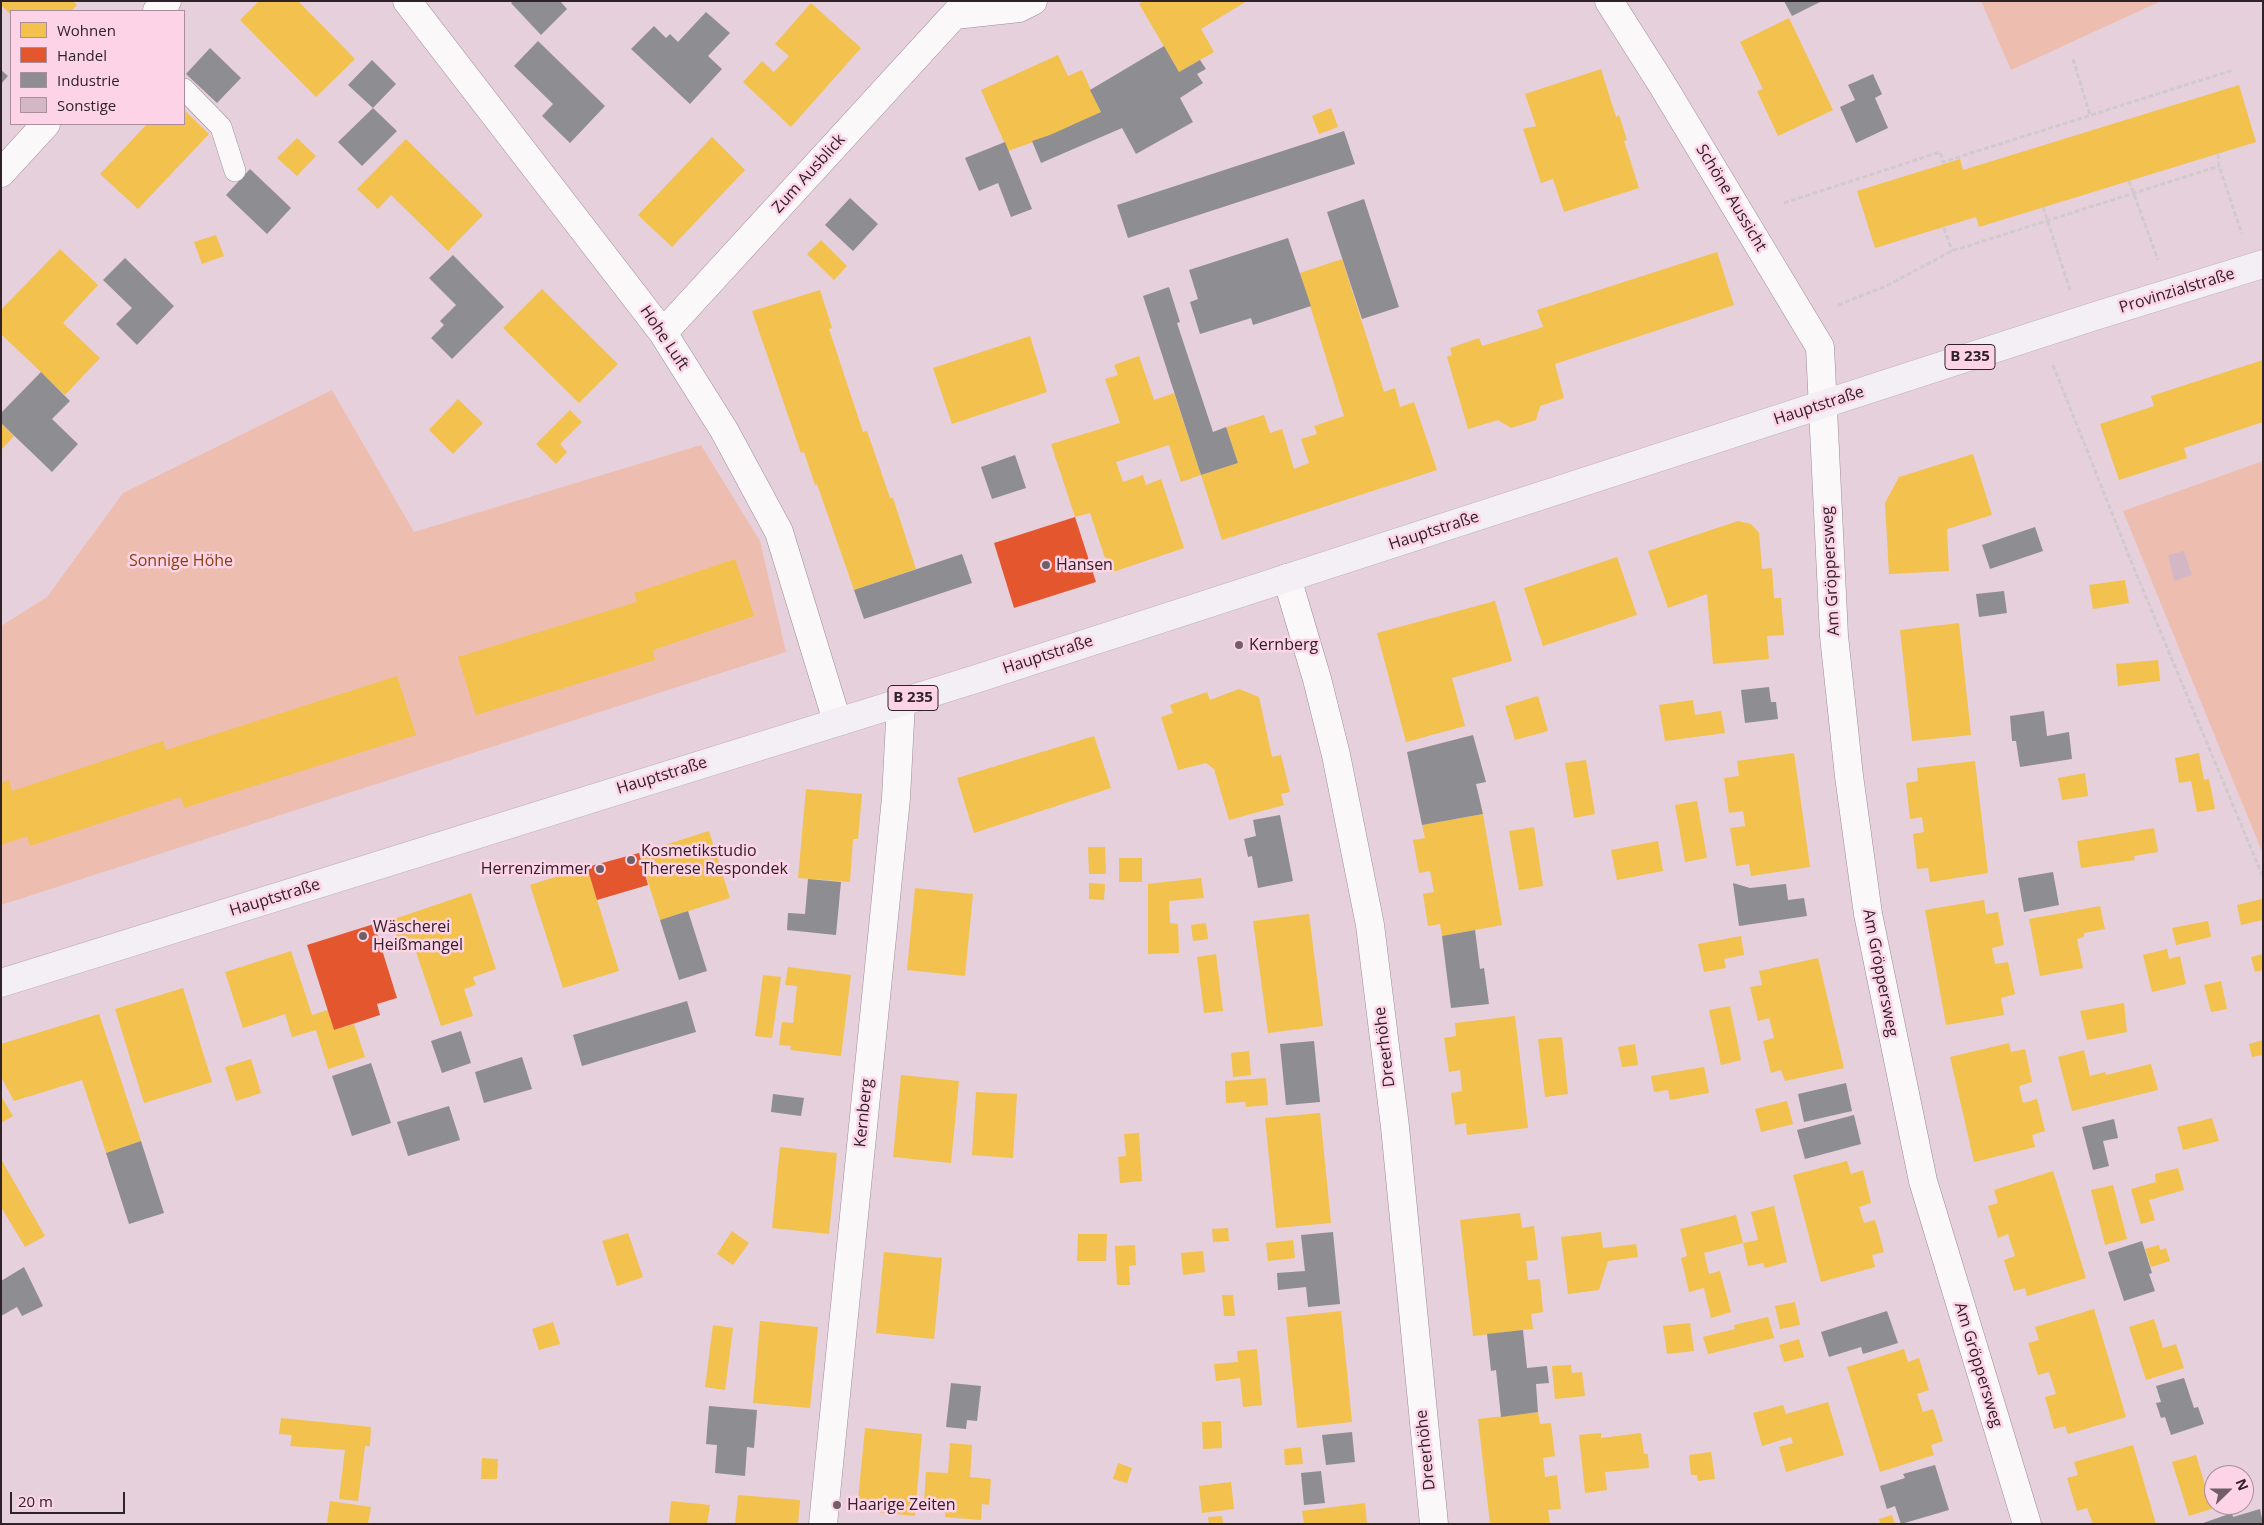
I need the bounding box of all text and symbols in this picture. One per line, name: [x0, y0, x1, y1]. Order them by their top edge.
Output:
legend: [10, 10, 185, 125]
text: Wohnen: [57, 20, 116, 40]
text: Handel: [57, 45, 107, 65]
text: Industrie: [57, 70, 120, 90]
text: Sonstige: [57, 95, 116, 115]
street label: Zum Ausblick: [769, 131, 849, 217]
street label: Schöne Aussicht: [1692, 141, 1770, 255]
street label: Provinzialstraße: [2117, 264, 2237, 318]
street label: Hohe Luft: [635, 302, 693, 374]
road number: B 235: [1945, 344, 1995, 370]
street label: Hauptstraße: [1771, 382, 1867, 430]
street label: Am Gröppersweg: [1818, 506, 1844, 636]
street label: Hauptstraße: [1386, 507, 1482, 555]
park label: Sonnige Höhe: [129, 551, 233, 571]
place label: Hansen: [1056, 555, 1113, 575]
marker: Hansen: [1040, 559, 1052, 571]
street label: Hauptstraße: [1000, 631, 1096, 679]
place label: Kernberg: [1249, 635, 1318, 655]
marker: Kernberg: [1233, 639, 1245, 651]
road number: B 235: [888, 686, 938, 710]
street label: Hauptstraße: [614, 753, 710, 799]
place label: Kosmetikstudio Therese Respondek: [641, 841, 788, 879]
marker: Kosmetikstudio Therese Respondek: [625, 854, 637, 866]
place label: Herrenzimmer: [481, 859, 590, 879]
marker: Herrenzimmer: [594, 863, 606, 875]
street label: Hauptstraße: [227, 875, 323, 921]
street label: Am Gröppersweg: [1858, 908, 1902, 1038]
place label: Wäscherei Heißmangel: [373, 917, 463, 955]
marker: Wäscherei Heißmangel: [357, 930, 369, 942]
street label: Dreerhöhe: [1371, 1006, 1399, 1088]
street label: Kernberg: [851, 1078, 877, 1148]
street label: Am Gröppersweg: [1950, 1300, 2006, 1430]
street label: Dreerhöhe: [1412, 1409, 1440, 1491]
north arrow: [2204, 1465, 2254, 1515]
text: N: [2231, 1476, 2253, 1493]
scale bar: [12, 1482, 128, 1514]
text: 20 m: [18, 1491, 53, 1511]
place label: Haarige Zeiten: [847, 1495, 956, 1515]
marker: Haarige Zeiten: [831, 1499, 843, 1511]

